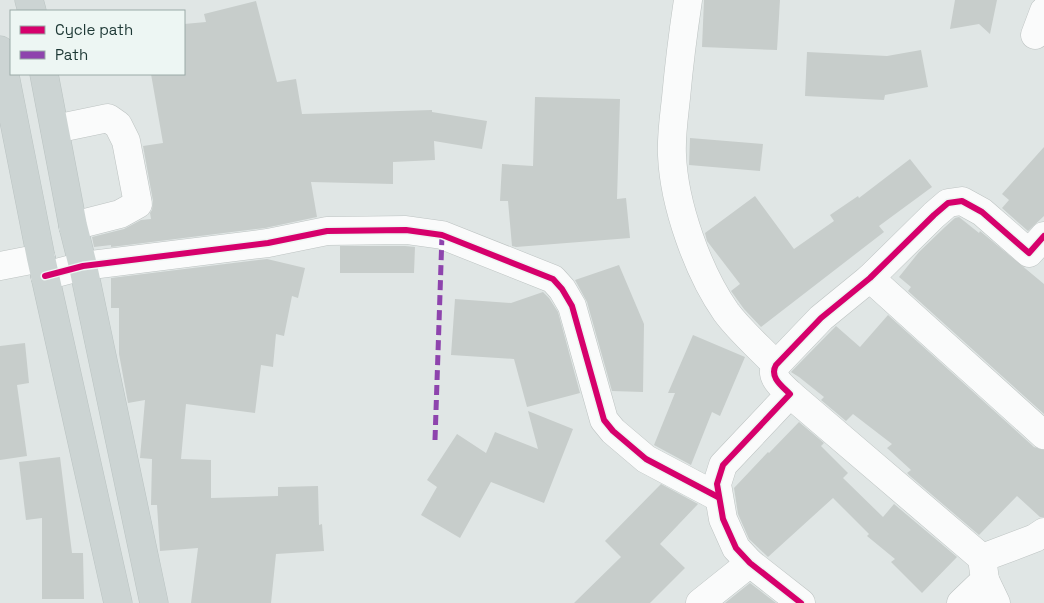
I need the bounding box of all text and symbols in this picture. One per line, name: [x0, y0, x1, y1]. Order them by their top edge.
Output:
legend: [10, 10, 185, 75]
text: Cycle path: [55, 20, 133, 39]
text: Path: [55, 45, 88, 64]

